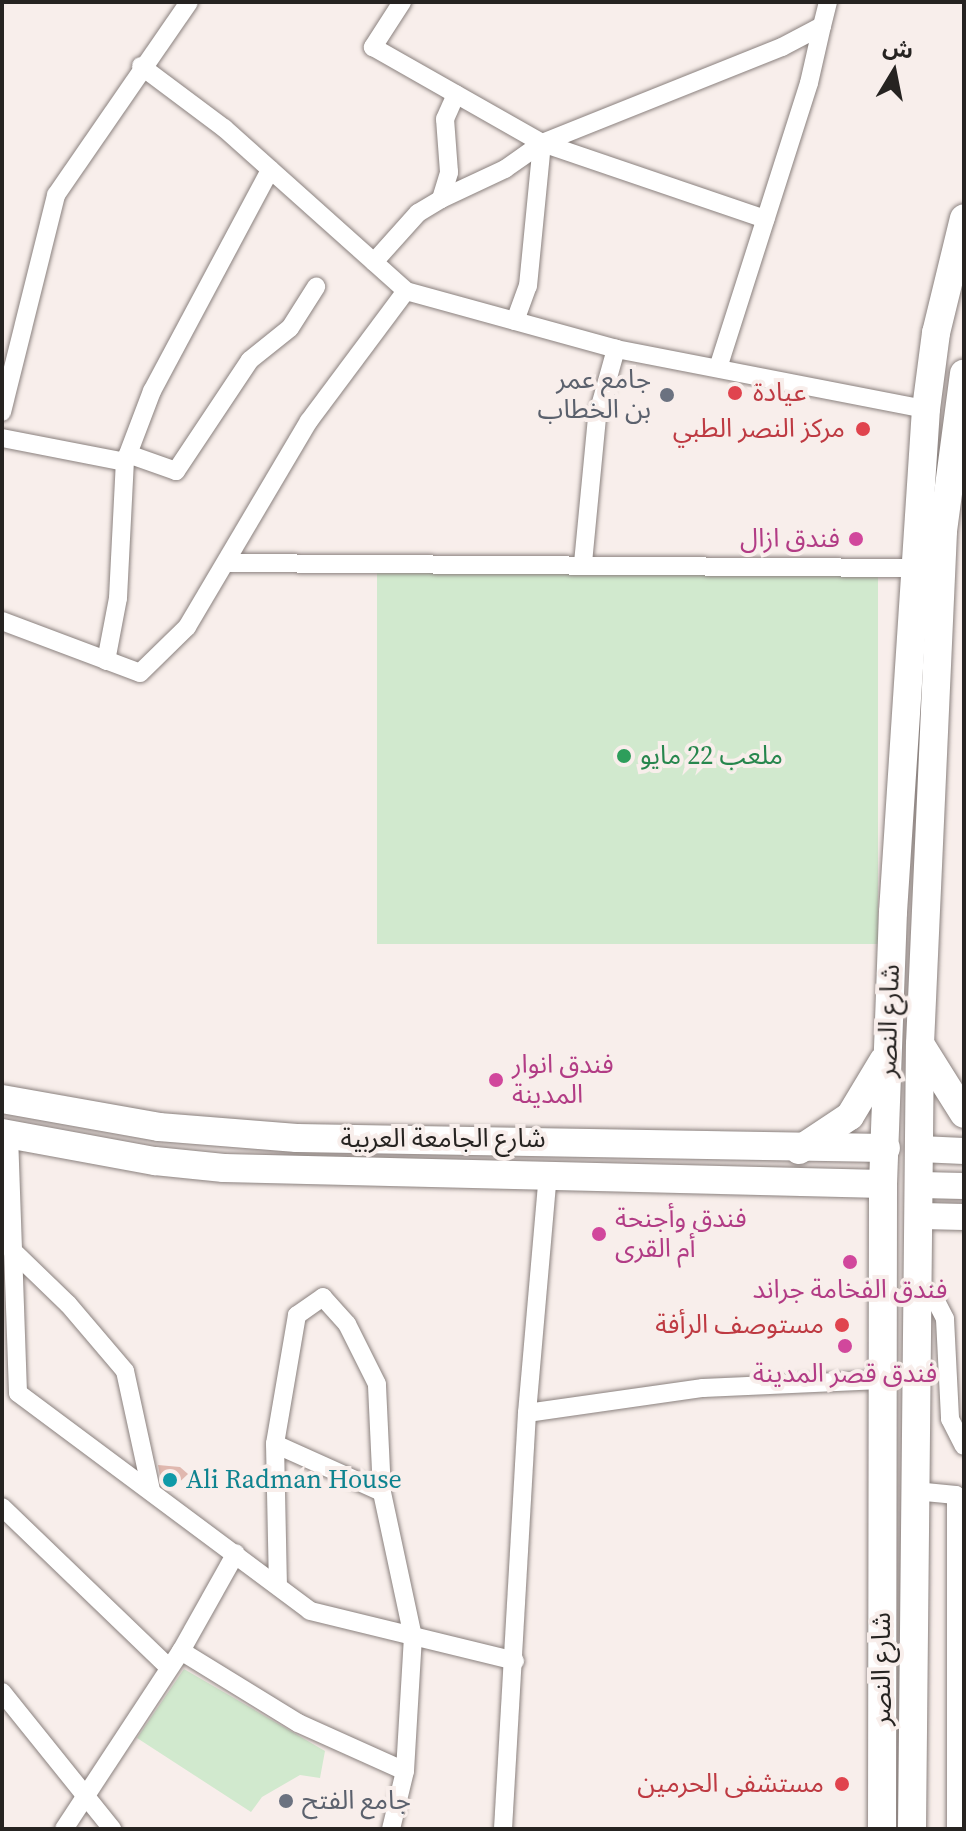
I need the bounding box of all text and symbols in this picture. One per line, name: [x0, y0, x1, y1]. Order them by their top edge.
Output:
text: ش: [881, 31, 916, 66]
north arrow: [854, 32, 934, 112]
place label: جامع عمر بن الخطاب: [538, 364, 651, 426]
place label: عيادة: [753, 377, 806, 409]
marker: عيادة: [724, 382, 746, 404]
marker: جامع عمر بن الخطاب: [658, 386, 676, 404]
place label: مركز النصر الطبي: [673, 413, 845, 445]
marker: مركز النصر الطبي: [852, 418, 874, 440]
place label: فندق ازال: [740, 523, 840, 555]
marker: فندق ازال: [847, 530, 865, 548]
place label: ملعب 22 مايو: [640, 740, 783, 772]
marker: ملعب 22 مايو: [615, 747, 633, 765]
street label: شارع النصر: [871, 964, 907, 1078]
place label: فندق انوار المدينة: [512, 1049, 614, 1110]
marker: فندق انوار المدينة: [487, 1071, 505, 1089]
street label: شارع الجامعة العربية: [340, 1123, 546, 1155]
place label: فندق وأجنحة أم القرى: [615, 1203, 747, 1264]
marker: فندق وأجنحة أم القرى: [590, 1225, 608, 1243]
marker: فندق الفخامة جراند: [841, 1253, 859, 1271]
place label: فندق الفخامة جراند: [753, 1274, 947, 1306]
place label: مستوصف الرأفة: [655, 1309, 824, 1341]
marker: مستوصف الرأفة: [831, 1314, 853, 1336]
marker: فندق قصر المدينة: [836, 1337, 854, 1355]
place label: فندق قصر المدينة: [753, 1358, 937, 1390]
place label: Ali Radman House: [186, 1464, 402, 1496]
marker: Ali Radman House: [161, 1471, 179, 1489]
street label: شارع النصر: [866, 1612, 898, 1726]
place label: مستشفى الحرمين: [637, 1768, 824, 1800]
marker: مستشفى الحرمين: [831, 1773, 853, 1795]
place label: جامع الفتح: [302, 1785, 411, 1817]
marker: جامع الفتح: [277, 1792, 295, 1810]

